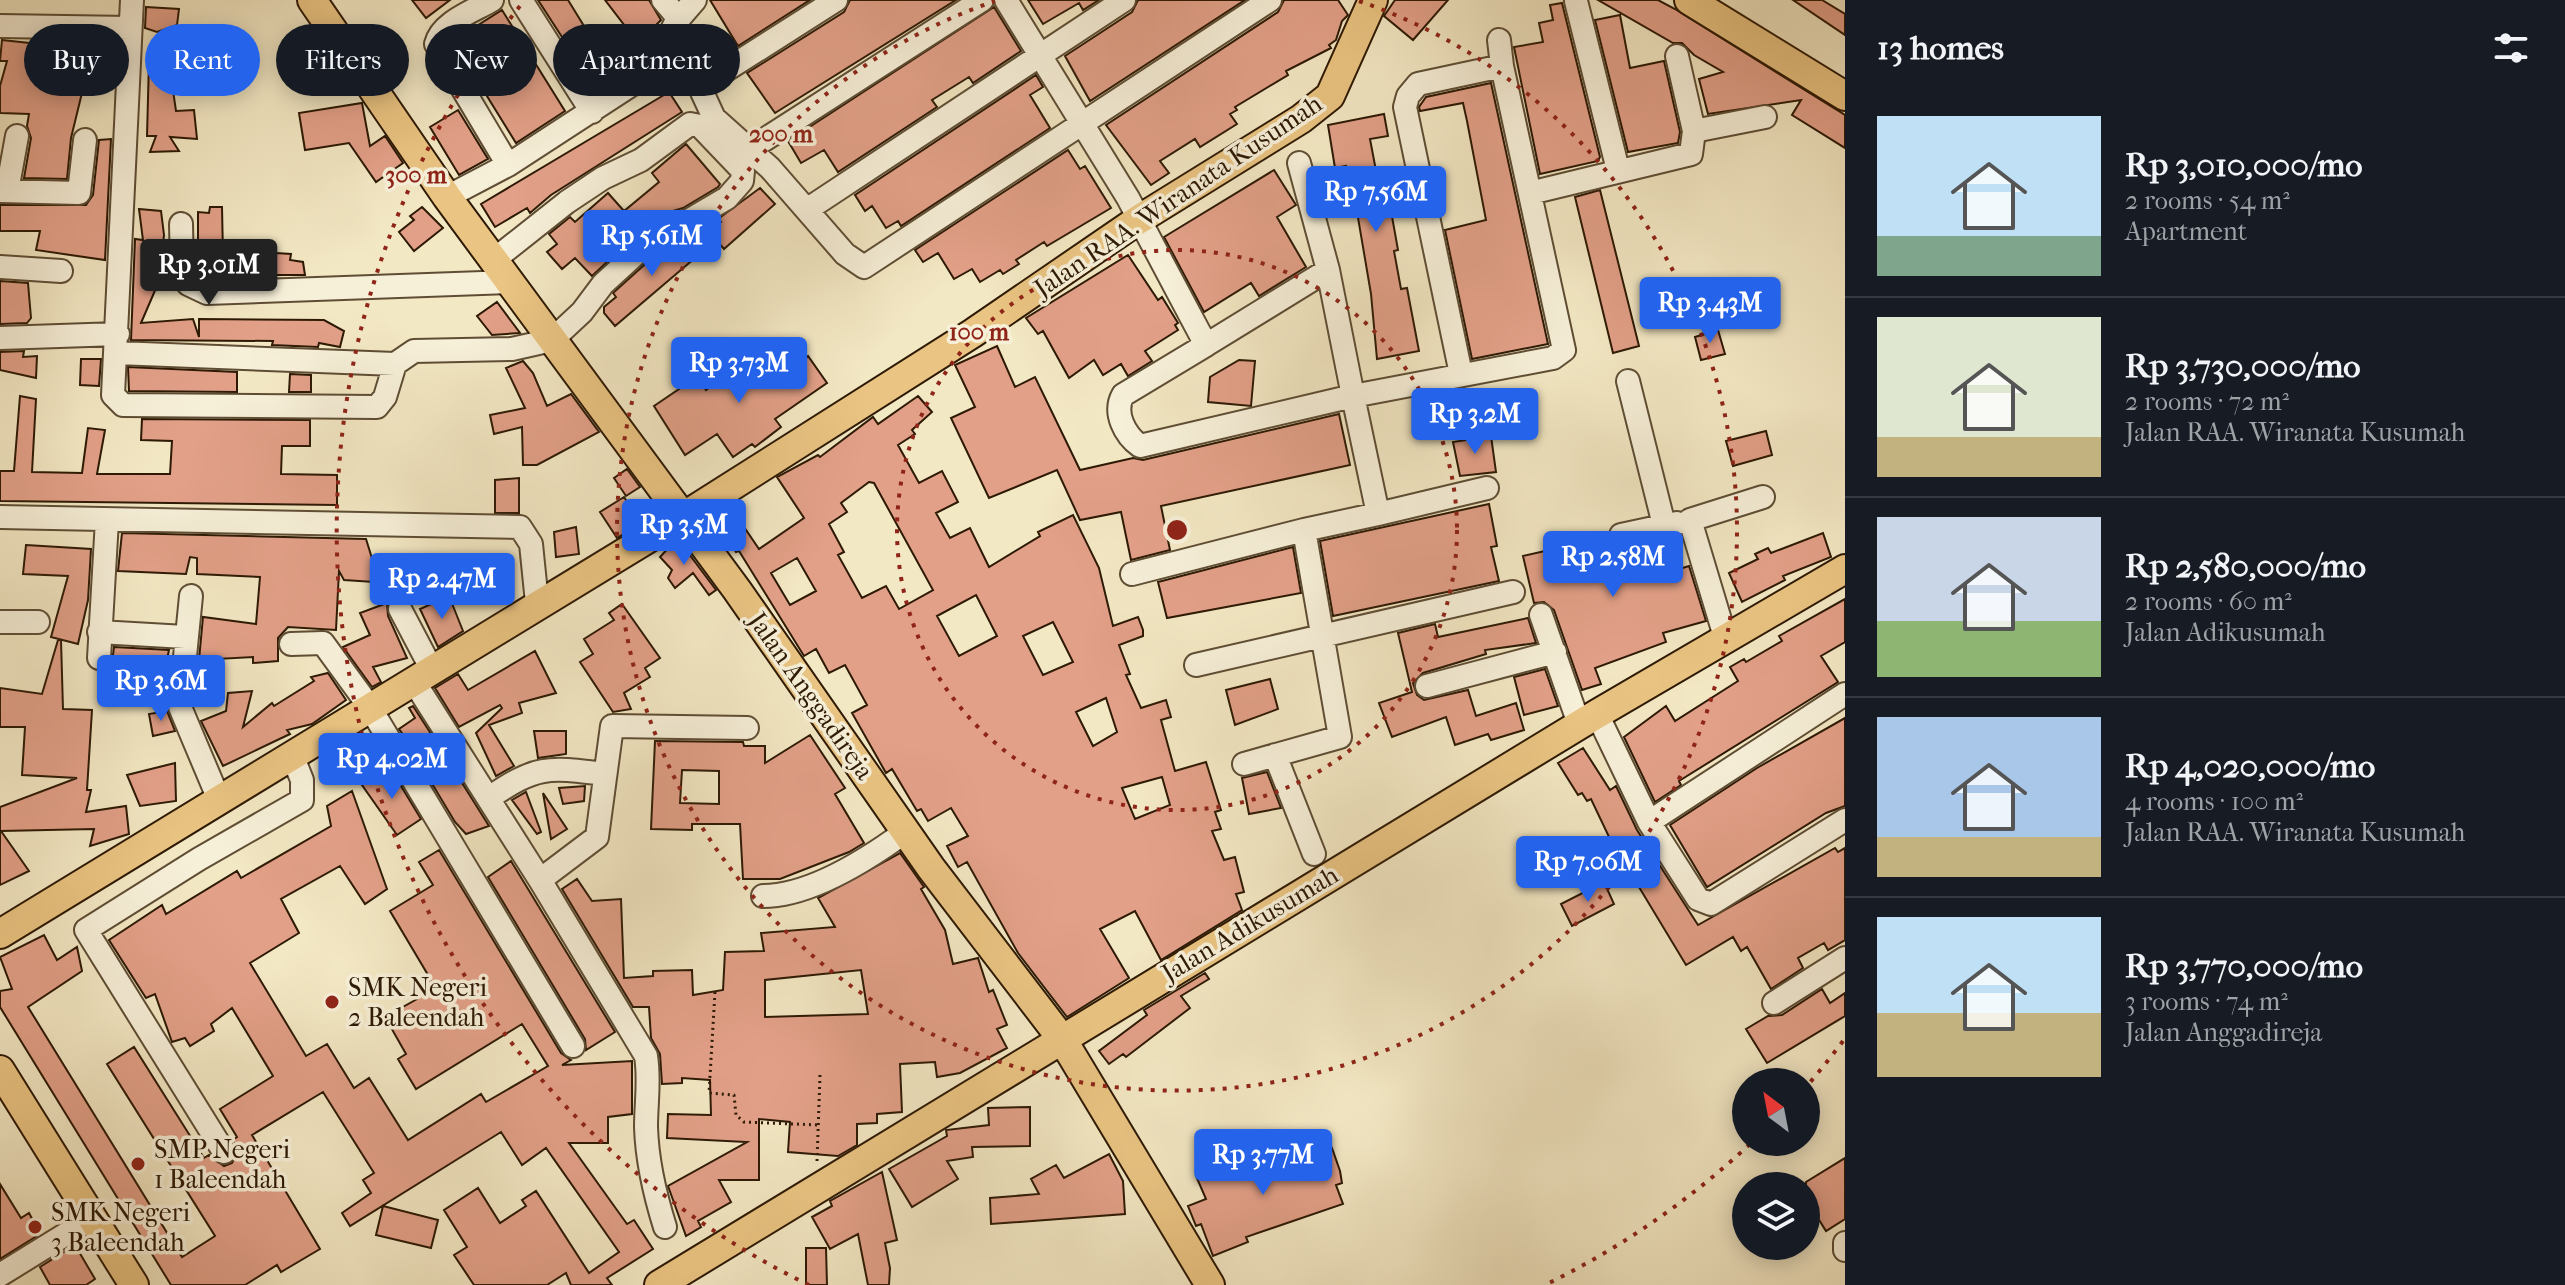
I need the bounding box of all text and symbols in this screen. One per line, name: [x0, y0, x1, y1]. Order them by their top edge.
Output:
chip: Buy: [24, 24, 129, 96]
chip: Rent: [145, 24, 260, 96]
chip: Filters: [276, 24, 409, 96]
chip: New: [425, 24, 537, 96]
chip: Apartment: [553, 24, 740, 96]
icon: filters: [2489, 26, 2533, 70]
text: 13 homes: [1877, 28, 2004, 68]
street label: Jalan RAA. Wiranata Kusumah: [1027, 88, 1328, 305]
text: 200 m: [749, 120, 814, 148]
text: Rp 3,010,000/mo: [2125, 145, 2363, 185]
icon: home: [1941, 148, 2037, 244]
text: 300 m: [385, 161, 448, 189]
pin: Rp 7.56M: [1293, 166, 1459, 234]
text: Rp 7.56M: [1324, 176, 1428, 207]
text: 2 rooms · 54 m²: [2125, 185, 2290, 216]
pin: Rp 5.61M: [569, 210, 735, 278]
text: Apartment: [2125, 216, 2247, 247]
text: Rp 5.61M: [601, 220, 703, 251]
pin: Rp 3.01M: [126, 239, 292, 307]
text: Rp 3.01M: [158, 249, 260, 280]
pin: Rp 3.43M: [1627, 277, 1793, 345]
text: Rp 3.43M: [1658, 287, 1762, 318]
text: 100 m: [949, 318, 1010, 346]
pin: Rp 3.73M: [656, 337, 822, 405]
text: Rp 3,730,000/mo: [2125, 346, 2361, 386]
text: Rp 3.73M: [689, 347, 789, 378]
icon: home: [1941, 349, 2037, 445]
text: 2 rooms · 72 m²: [2125, 386, 2289, 417]
pin: Rp 3.2M: [1401, 388, 1549, 456]
text: Rp 3.2M: [1429, 398, 1521, 429]
text: Jalan RAA. Wiranata Kusumah: [2125, 417, 2465, 448]
pin: Rp 3.5M: [610, 499, 758, 567]
text: Rp 3.5M: [640, 509, 728, 540]
centre of rings: [1163, 516, 1191, 544]
pin: Rp 2.58M: [1530, 531, 1696, 599]
text: Rp 2.58M: [1561, 541, 1665, 572]
text: Rp 2,580,000/mo: [2125, 546, 2366, 586]
icon: home: [1941, 549, 2037, 645]
pin: Rp 2.47M: [359, 553, 525, 621]
text: Rp 2.47M: [388, 563, 496, 594]
text: 2 rooms · 60 m²: [2125, 586, 2292, 617]
street label: Jalan Anggadireja: [741, 605, 881, 786]
text: Jalan Adikusumah: [2125, 617, 2325, 648]
pin: Rp 3.6M: [87, 655, 235, 723]
text: Rp 3.6M: [115, 665, 207, 696]
pin: Rp 4.02M: [309, 733, 475, 801]
text: Rp 4.02M: [336, 743, 448, 774]
text: Rp 4,020,000/mo: [2125, 746, 2375, 786]
icon: home: [1941, 749, 2037, 845]
text: 4 rooms · 100 m²: [2125, 786, 2303, 817]
text: Jalan RAA. Wiranata Kusumah: [2125, 817, 2465, 848]
pin: Rp 7.06M: [1505, 836, 1671, 904]
text: Rp 7.06M: [1534, 846, 1642, 877]
street label: Jalan Adikusumah: [1154, 859, 1344, 990]
text: Rp 3,770,000/mo: [2125, 946, 2363, 986]
icon: home: [1941, 949, 2037, 1045]
place label: SMK Negeri 2 Baleendah: [348, 972, 488, 1033]
text: 3 rooms · 74 m²: [2125, 986, 2288, 1017]
marker: SMK Negeri 2 Baleendah: [323, 993, 341, 1011]
text: Jalan Anggadireja: [2125, 1017, 2322, 1048]
north arrow: [1732, 1068, 1820, 1156]
map controls: [1732, 1068, 1820, 1260]
pin: Rp 3.77M: [1180, 1129, 1346, 1197]
place label: SMP Negeri 1 Baleendah: [154, 1134, 290, 1195]
text: Rp 3.77M: [1212, 1139, 1314, 1170]
marker: SMP Negeri 1 Baleendah: [129, 1155, 147, 1173]
button: layers: [1732, 1172, 1820, 1260]
place label: SMK Negeri 3 Baleendah: [51, 1197, 191, 1258]
marker: SMK Negeri 3 Baleendah: [26, 1218, 44, 1236]

